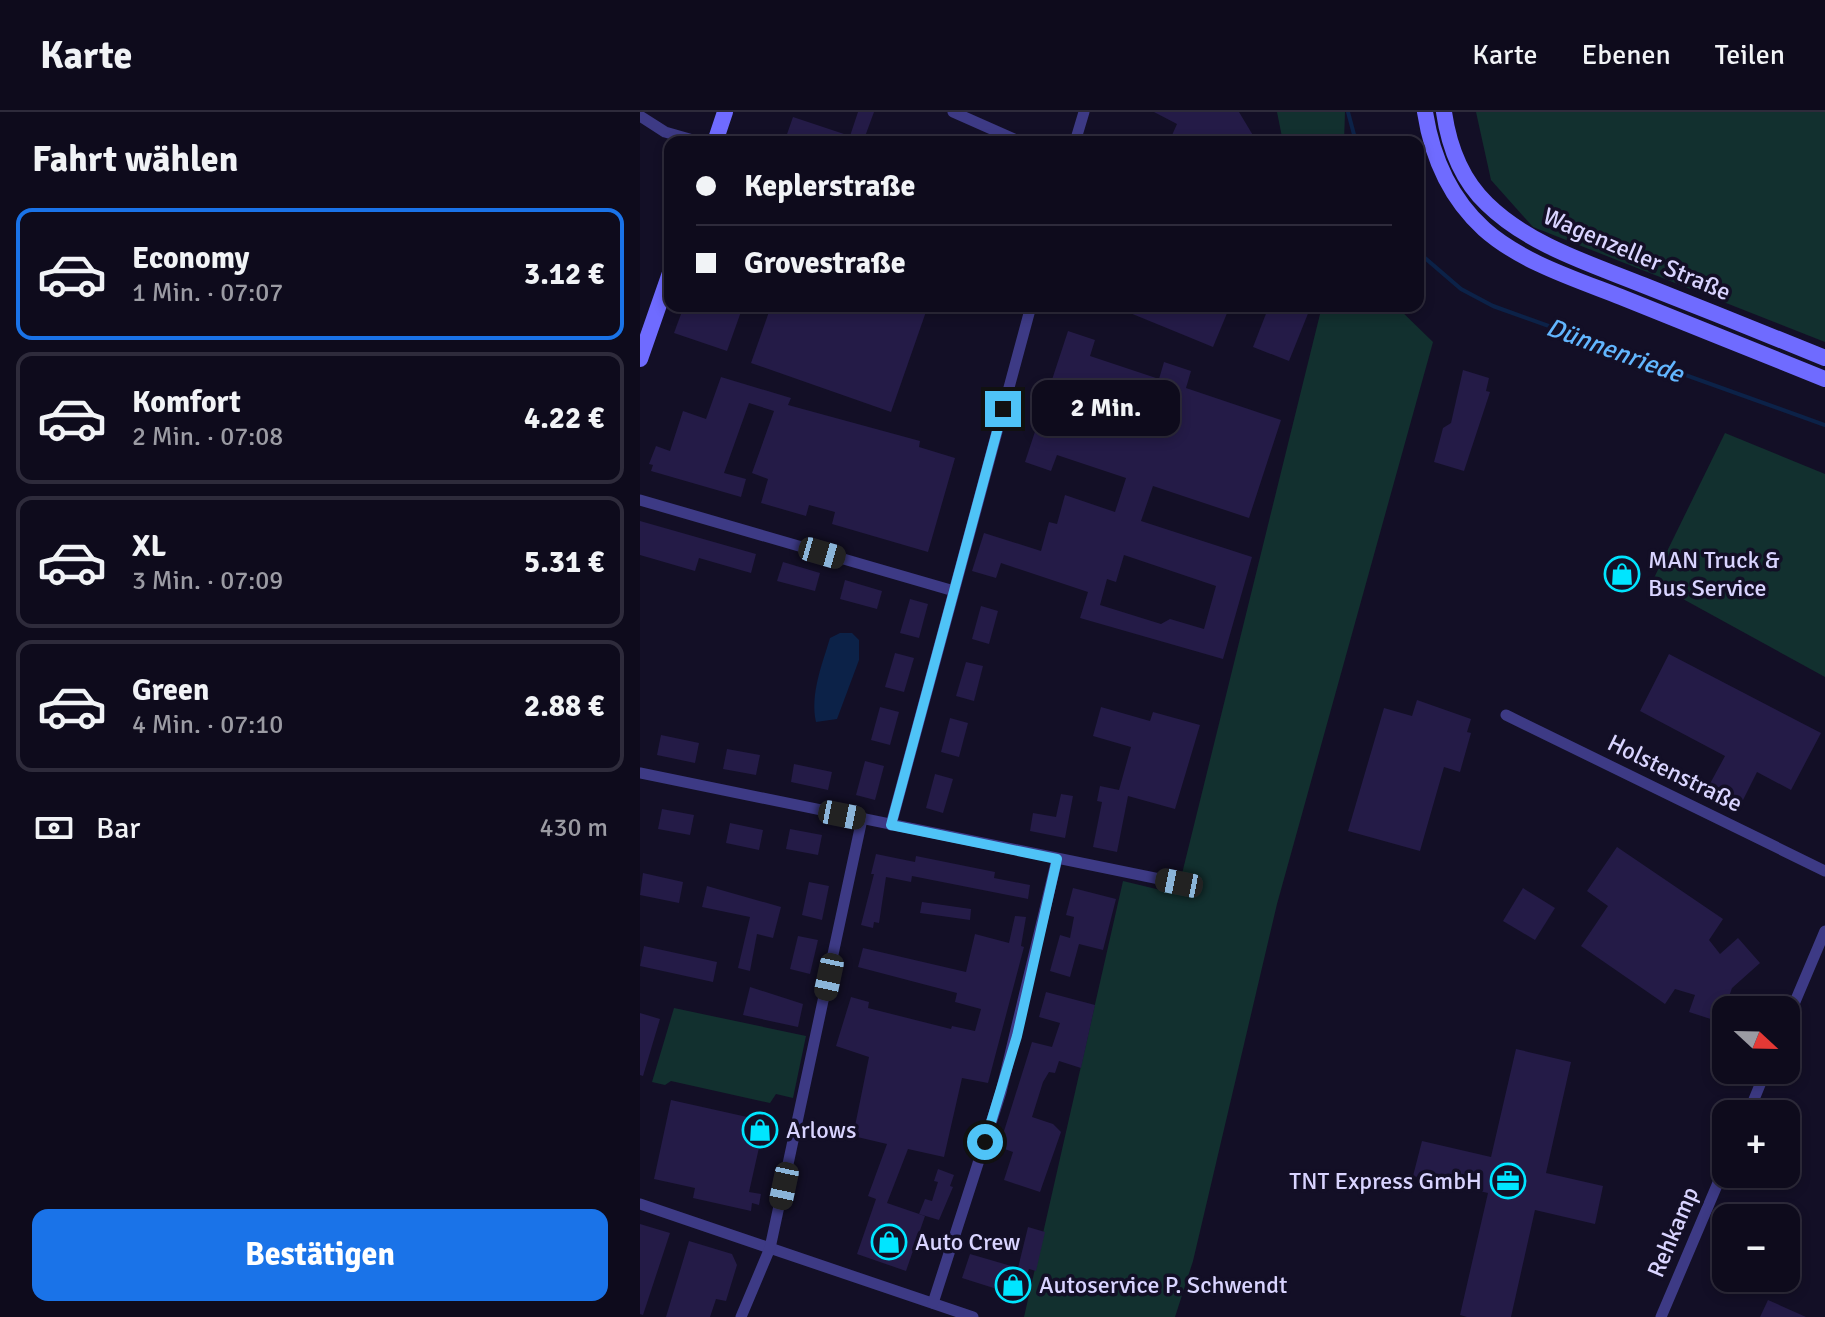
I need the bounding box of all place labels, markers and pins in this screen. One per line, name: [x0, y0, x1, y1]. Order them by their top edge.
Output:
place label: MAN Truck & Bus Service: [1648, 545, 1780, 603]
shop icon: MAN Truck & Bus Service: [1603, 555, 1641, 593]
shop icon: Arlows: [741, 1111, 779, 1149]
place label: Arlows: [786, 1115, 856, 1145]
office icon: TNT Express GmbH: [1489, 1162, 1527, 1200]
place label: TNT Express GmbH: [1289, 1166, 1482, 1196]
shop icon: Auto Crew: [870, 1223, 908, 1261]
place label: Auto Crew: [915, 1227, 1020, 1257]
shop icon: Autoservice P. Schwendt: [994, 1266, 1032, 1304]
place label: Autoservice P. Schwendt: [1039, 1270, 1287, 1300]

